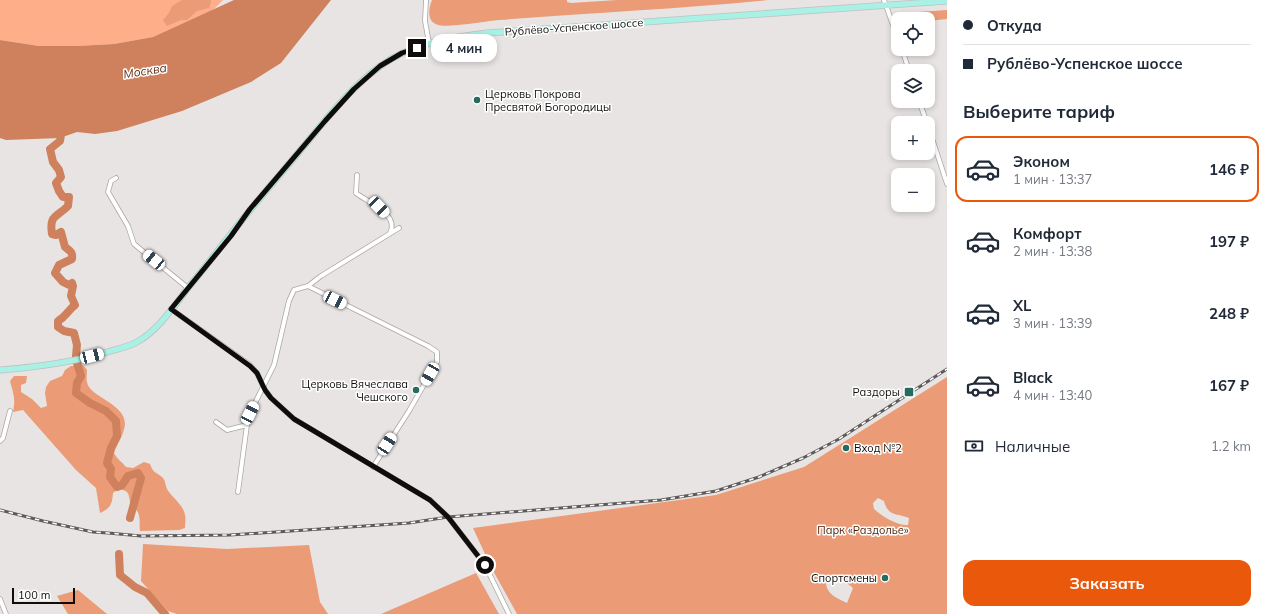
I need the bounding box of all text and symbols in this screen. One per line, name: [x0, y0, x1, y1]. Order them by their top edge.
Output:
map controls: [891, 12, 935, 212]
button: locate: [891, 12, 935, 56]
street label: Рублёво-Успенское шоссе: [504, 15, 644, 39]
text: Откуда: [987, 16, 1042, 35]
callout: 4 мин: [431, 34, 497, 62]
route end: [408, 39, 426, 57]
text: 4 мин: [446, 40, 482, 56]
text: Рублёво-Успенское шоссе: [987, 54, 1183, 73]
water label: Москва: [122, 60, 168, 81]
button: layers: [891, 64, 935, 108]
place label: Церковь Покрова Пресвятой Богородицы: [485, 87, 611, 114]
marker: Церковь Покрова Пресвятой Богородицы: [472, 95, 482, 105]
text: Выберите тариф: [963, 100, 1115, 123]
button: +: [891, 116, 935, 160]
icon: car: [965, 151, 1001, 187]
text: Эконом: [1013, 152, 1070, 171]
text: 146 ₽: [1209, 160, 1249, 179]
button: −: [891, 168, 935, 212]
text: 1 мин · 13:37: [1013, 171, 1092, 187]
car: [366, 194, 392, 220]
icon: car: [965, 223, 1001, 259]
text: Комфорт: [1013, 224, 1082, 243]
text: 197 ₽: [1209, 232, 1249, 251]
text: 2 мин · 13:38: [1013, 243, 1092, 259]
car: [141, 248, 167, 272]
car: [322, 289, 348, 311]
icon: car: [965, 295, 1001, 331]
text: XL: [1013, 296, 1031, 315]
text: 248 ₽: [1209, 304, 1249, 323]
text: 3 мин · 13:39: [1013, 315, 1092, 331]
car: [79, 347, 105, 365]
car: [419, 361, 441, 387]
icon: car: [965, 367, 1001, 403]
text: Black: [1013, 368, 1052, 387]
text: 167 ₽: [1209, 376, 1249, 395]
place label: Церковь Вячеслава Чешского: [302, 377, 408, 404]
marker: Церковь Вячеслава Чешского: [411, 385, 421, 395]
place label: Раздоры: [853, 385, 900, 399]
marker: Раздоры: [903, 386, 915, 398]
text: 4 мин · 13:40: [1013, 387, 1092, 403]
car: [239, 400, 261, 426]
car: [375, 431, 399, 457]
icon: cash: [963, 435, 985, 457]
text: Наличные: [995, 437, 1070, 456]
text: 1.2 km: [1211, 438, 1251, 454]
place label: Вход №2: [854, 441, 902, 455]
marker: Вход №2: [841, 443, 851, 453]
park label: Парк «Раздолье»: [817, 523, 909, 537]
route start: [476, 556, 494, 574]
button: Заказать: [963, 560, 1251, 606]
place label: Спортсмены: [811, 571, 877, 585]
marker: Спортсмены: [880, 573, 890, 583]
scale bar: [12, 586, 75, 605]
text: 100 m: [18, 588, 50, 602]

